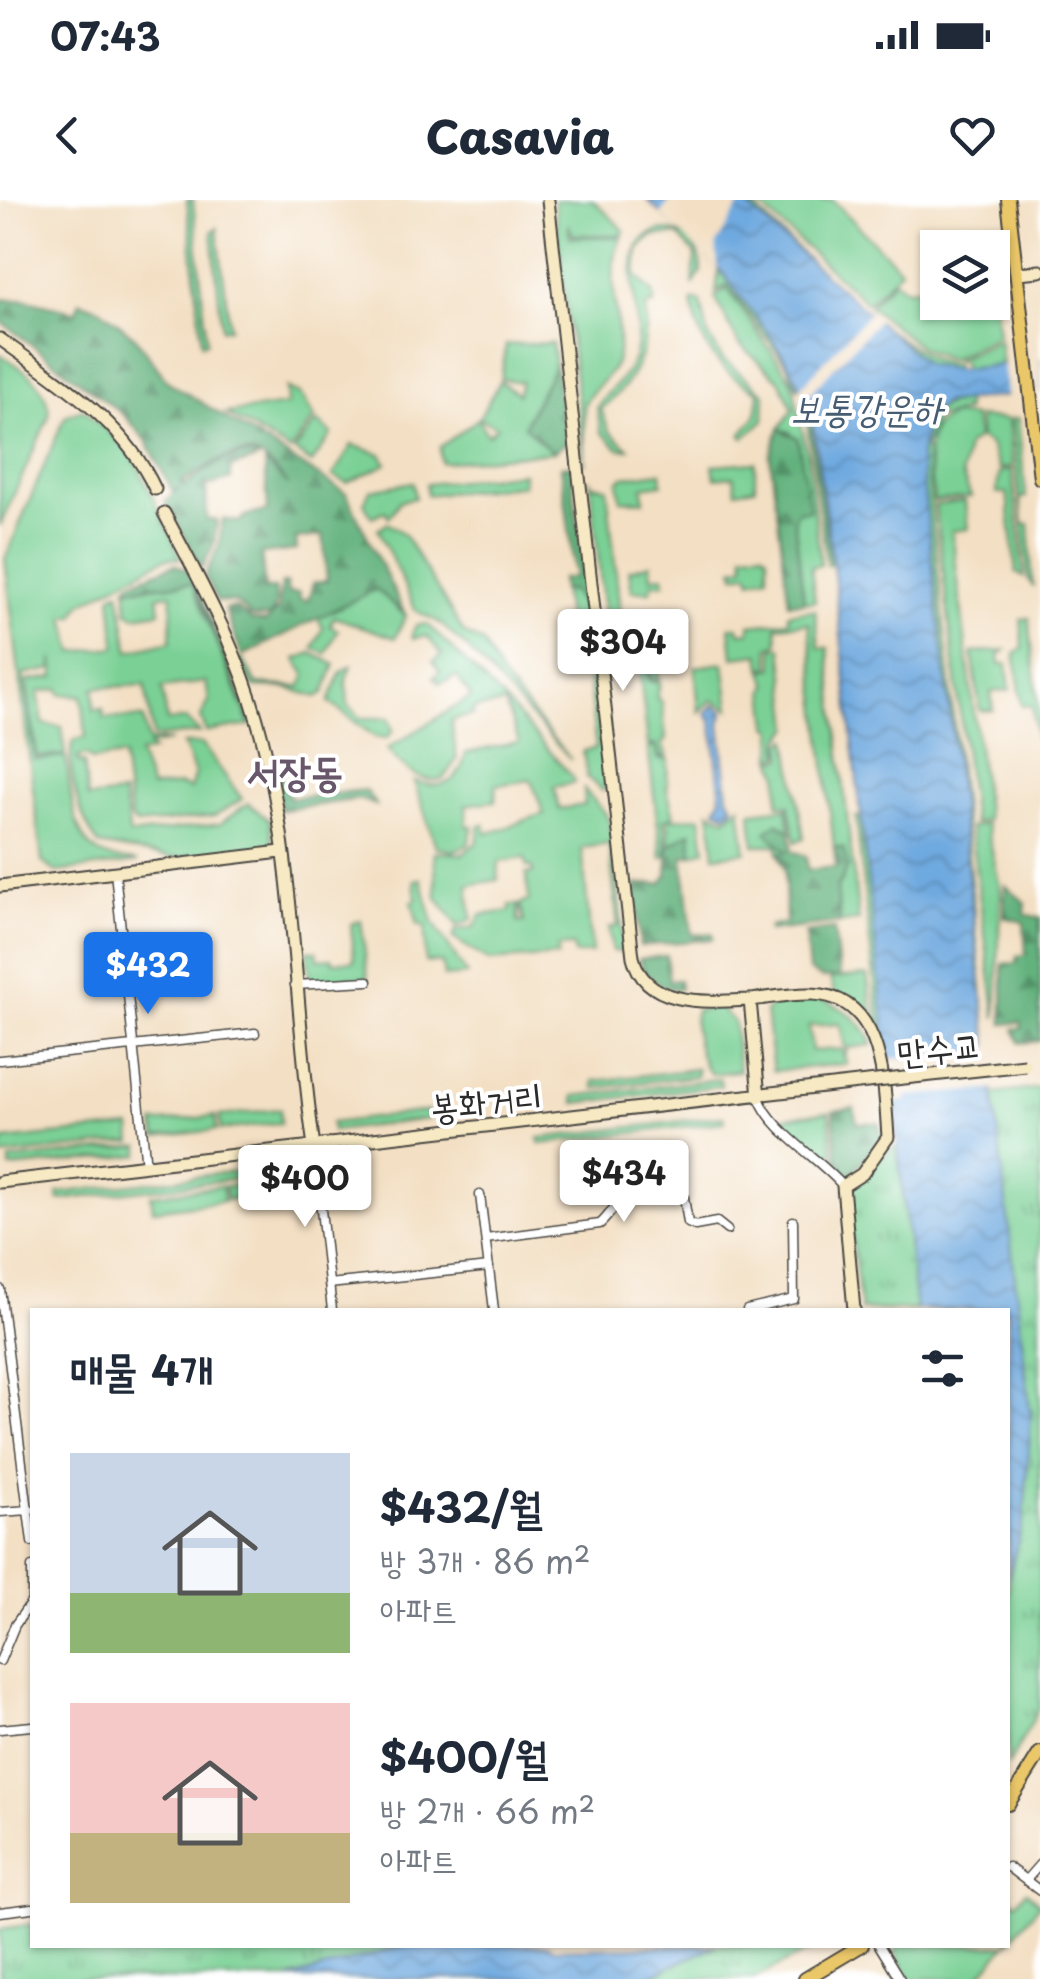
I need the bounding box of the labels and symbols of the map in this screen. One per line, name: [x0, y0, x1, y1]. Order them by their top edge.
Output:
water label: 보통강운하: [791, 378, 946, 435]
pin: $304: [564, 609, 682, 694]
district label: 서장동: [247, 739, 343, 800]
pin: $432: [89, 932, 207, 1017]
street label: 만수교: [894, 1016, 984, 1078]
street label: 봉화거리: [427, 1068, 545, 1132]
pin: $434: [565, 1140, 683, 1225]
pin: $400: [246, 1145, 364, 1230]

